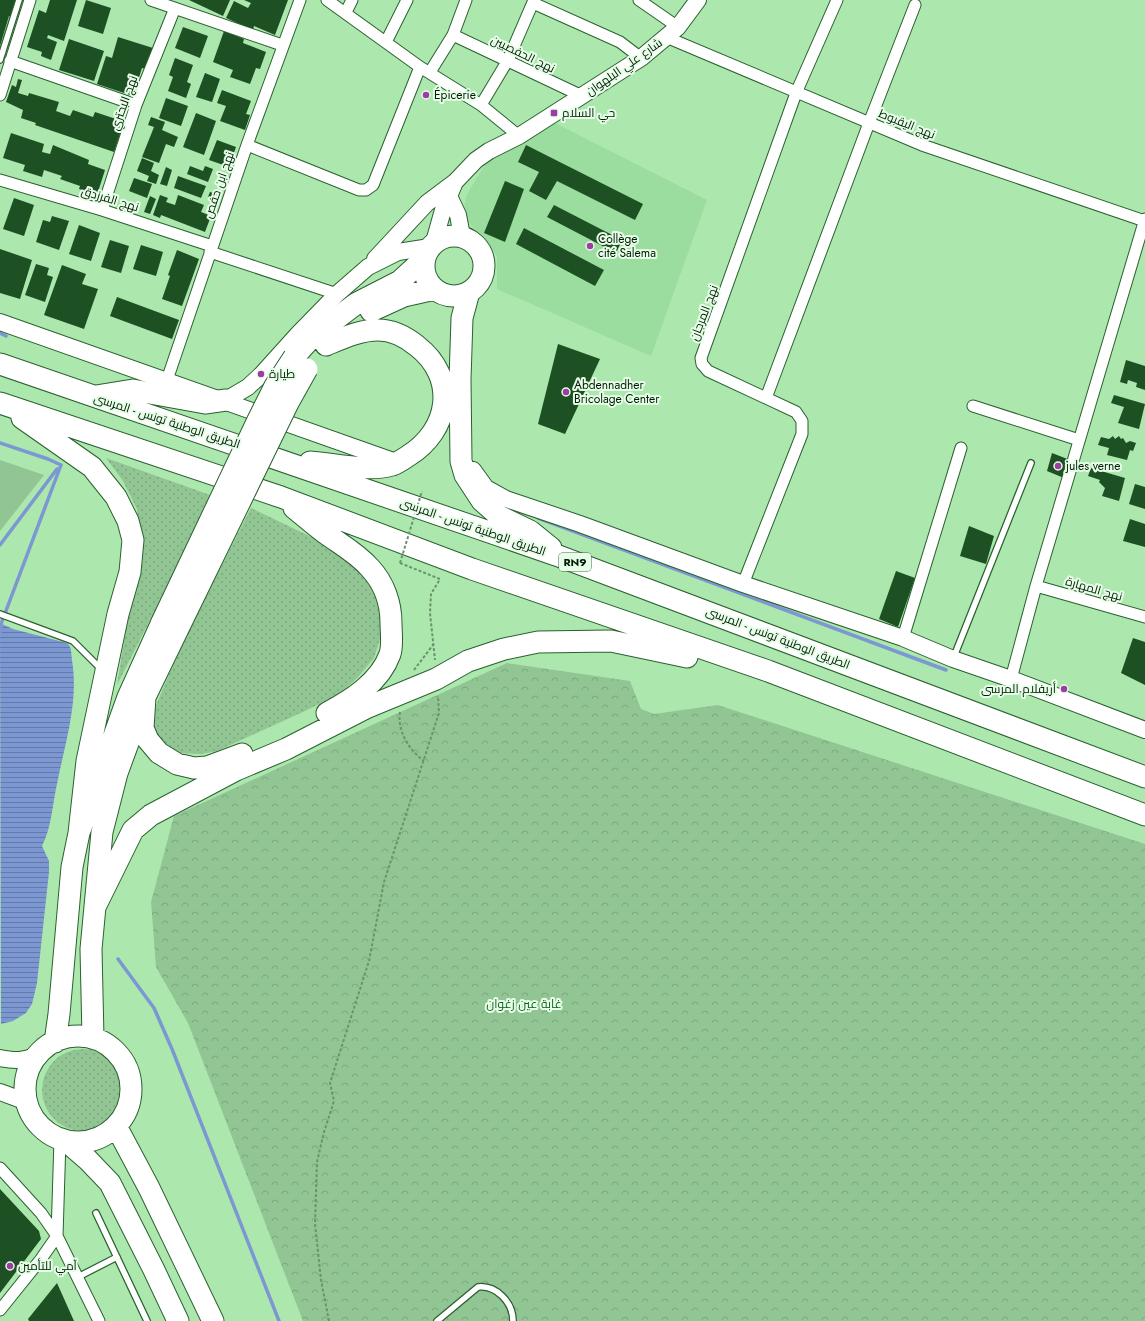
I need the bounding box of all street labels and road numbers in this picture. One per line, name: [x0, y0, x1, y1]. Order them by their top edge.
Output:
street label: نهج الحفصيين: [488, 31, 558, 77]
street label: شارع علي البلهوان: [582, 34, 667, 101]
street label: نهج البحتري: [106, 73, 143, 133]
street label: نهج اليقبوط: [876, 104, 938, 144]
street label: نهج ابن حفص: [199, 149, 239, 221]
street label: نهج الفرزدق: [79, 182, 141, 216]
street label: نهج المرجان: [685, 282, 723, 344]
street label: الطريق الوطنية تونس - المرسى: [91, 389, 243, 453]
street label: الطريق الوطنية تونس - المرسى: [398, 494, 548, 560]
road number: RN9: [559, 553, 591, 571]
street label: نهج المهارة: [1063, 572, 1125, 606]
street label: الطريق الوطنية تونس - المرسى: [703, 602, 853, 674]

